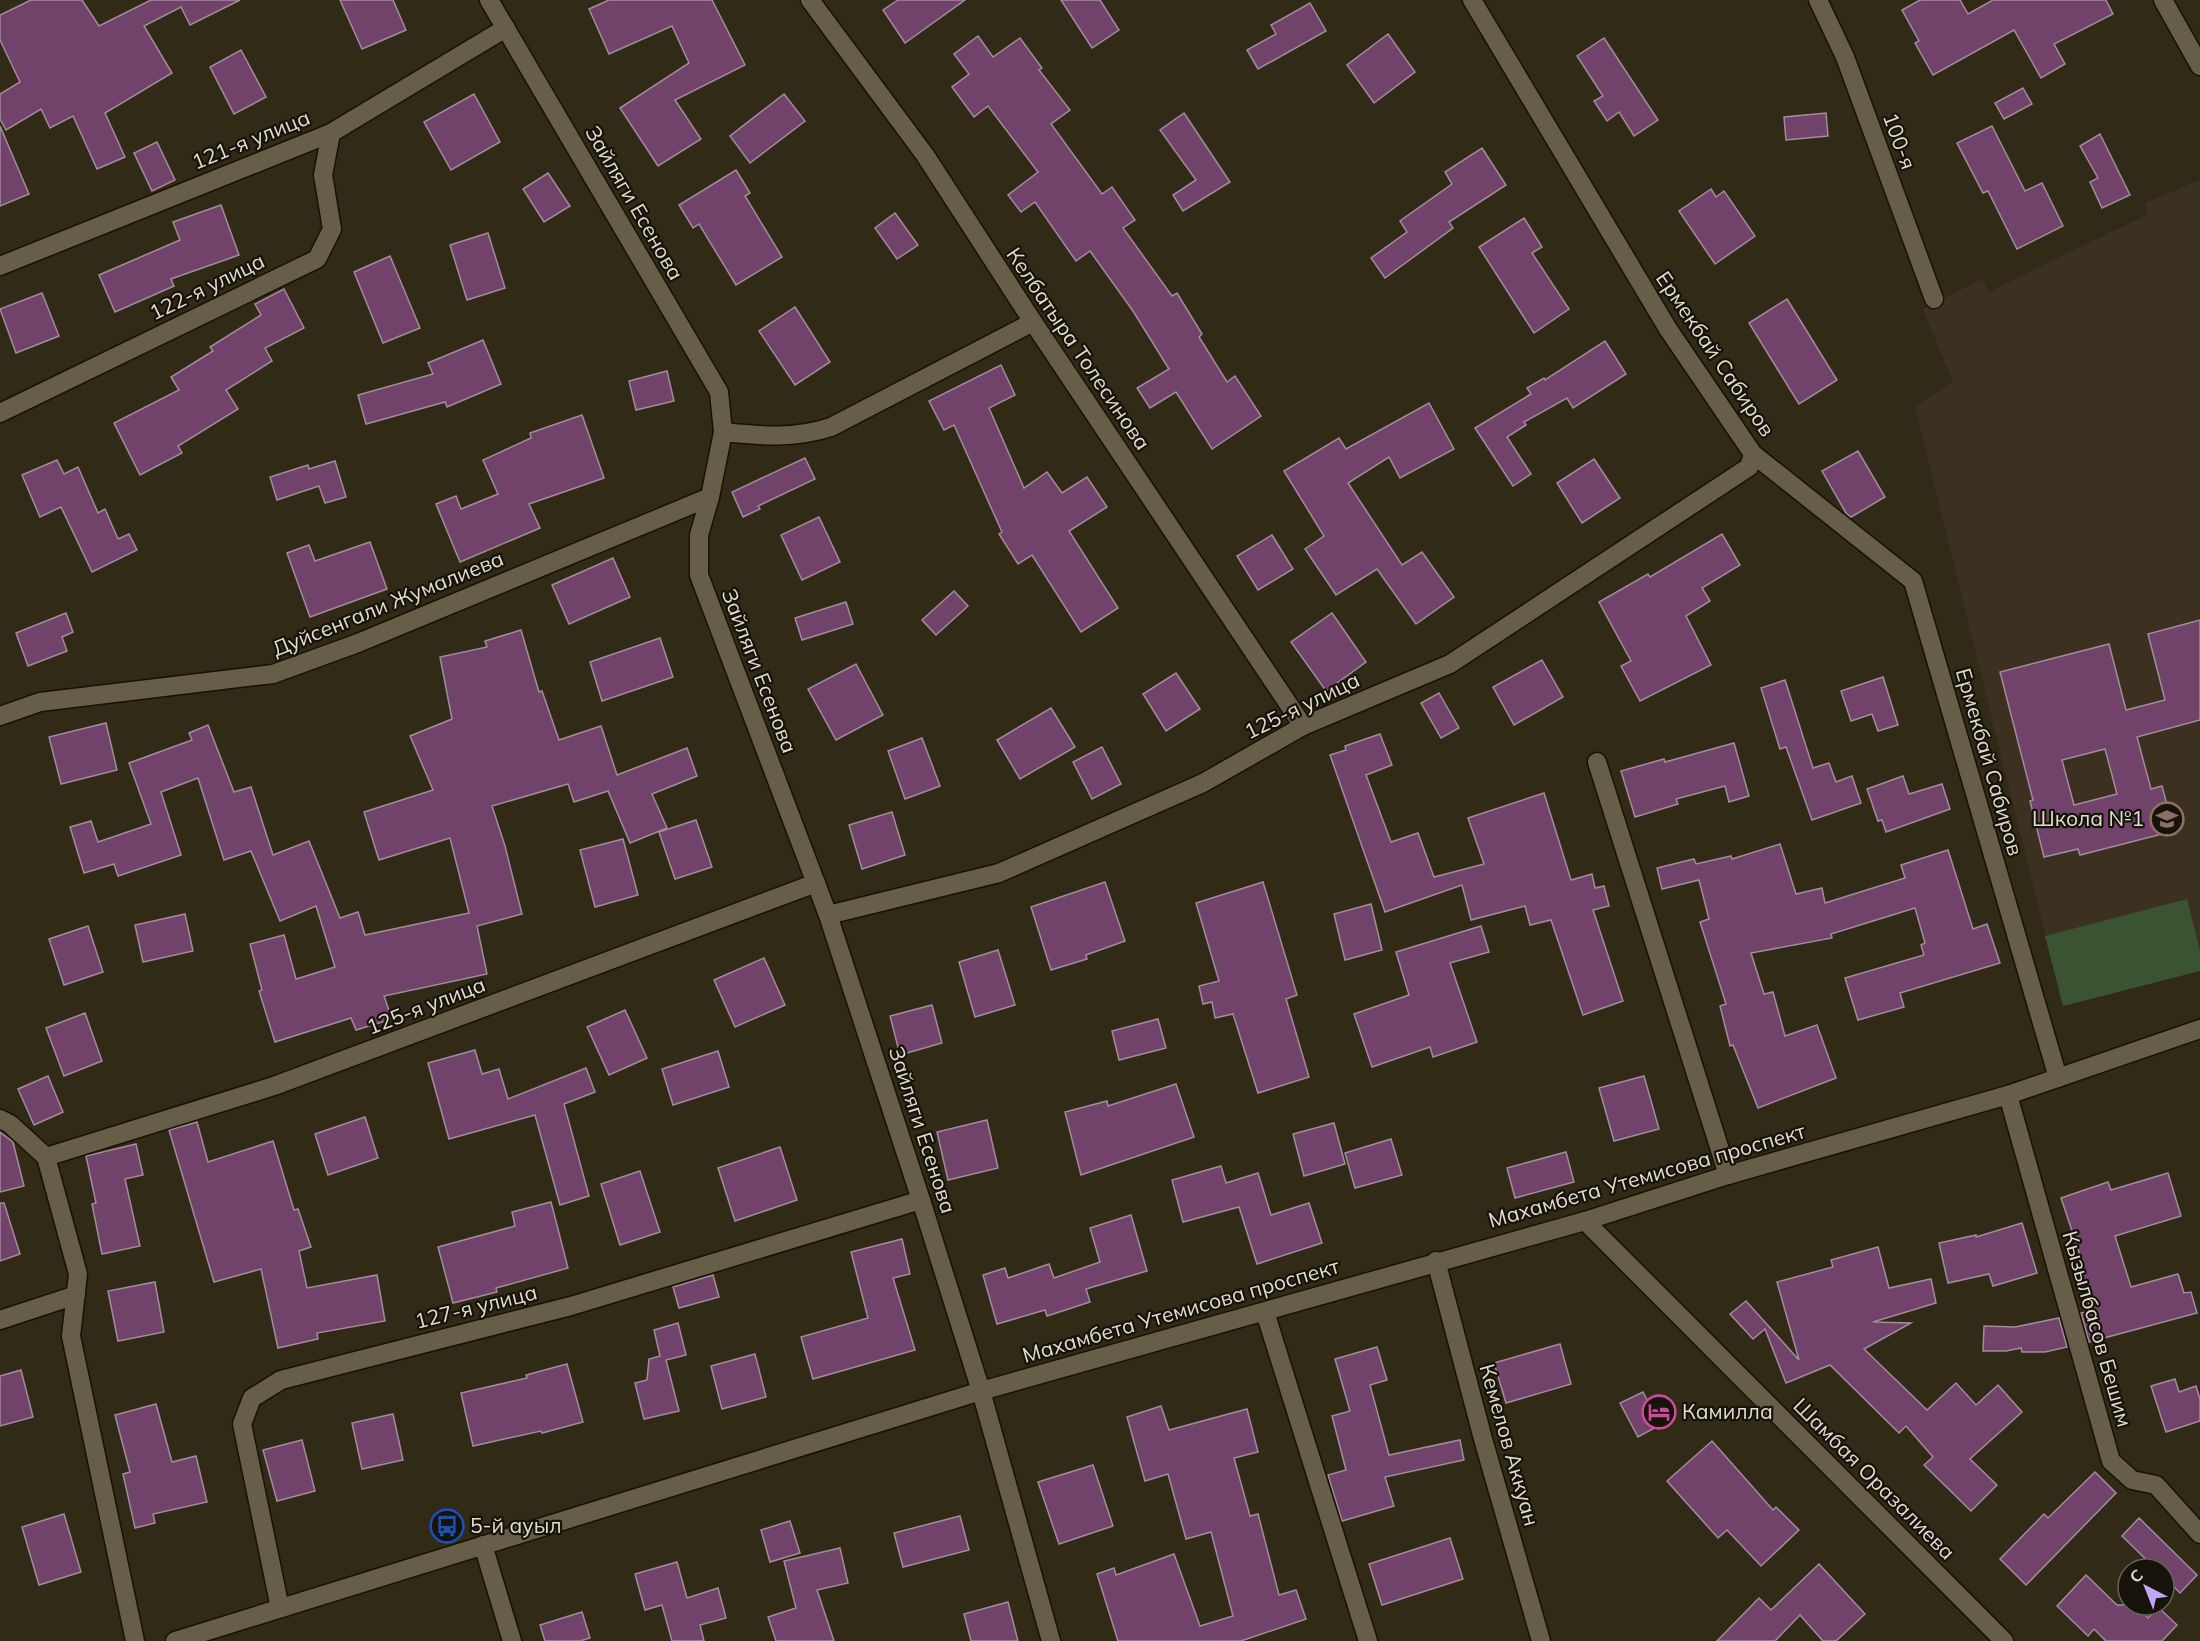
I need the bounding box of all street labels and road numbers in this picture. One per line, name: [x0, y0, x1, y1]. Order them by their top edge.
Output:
street label: 121-я улица: [188, 104, 313, 175]
street label: 100-я: [1878, 109, 1922, 173]
street label: Зайляги Есенова: [580, 121, 690, 284]
street label: Келбатыра Толесинова: [1001, 242, 1156, 455]
street label: 122-я улица: [145, 247, 268, 325]
street label: Ермекбай Сабиров: [1651, 266, 1781, 441]
street label: Дуйсенгали Жумалиева: [268, 545, 507, 661]
street label: Зайляги Есенова: [717, 585, 803, 757]
street label: Ермекбай Сабиров: [1951, 665, 2029, 858]
street label: 125-я улица: [1240, 666, 1363, 744]
street label: 125-я улица: [363, 971, 489, 1040]
street label: Зайляги Есенова: [884, 1043, 962, 1216]
street label: Махамбета Утемисова проспект: [1485, 1117, 1809, 1233]
street label: Кызылбасов Бешим: [2058, 1228, 2138, 1430]
street label: Махамбета Утемисова проспект: [1019, 1252, 1343, 1368]
street label: 127-я улица: [412, 1278, 540, 1334]
street label: Кемелов Аккуан: [1474, 1361, 1546, 1529]
street label: Шамбая Оразалиева: [1788, 1392, 1961, 1565]

